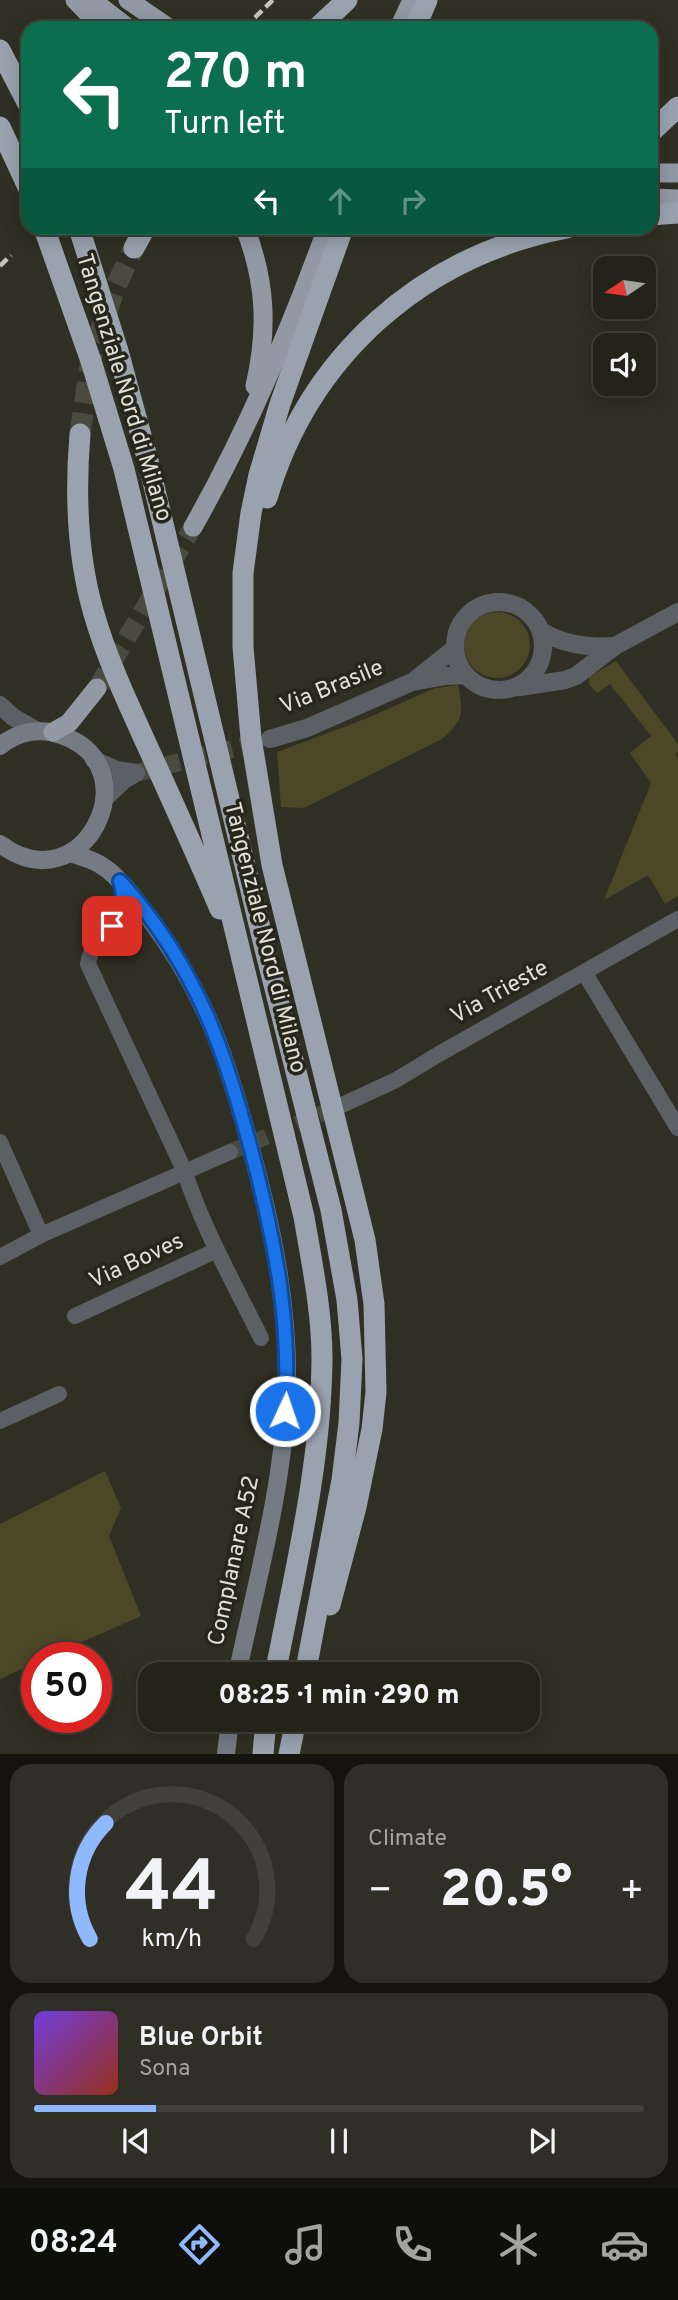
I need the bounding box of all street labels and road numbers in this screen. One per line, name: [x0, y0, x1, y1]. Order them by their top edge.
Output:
street label: Tangenziale Nord di Milano: [68, 251, 178, 525]
street label: Via Brasile: [276, 654, 388, 722]
street label: Tangenziale Nord di Milano: [216, 800, 312, 1076]
street label: Via Trieste: [446, 954, 554, 1032]
street label: Via Boves: [85, 1228, 189, 1296]
street label: Complanare A52: [203, 1473, 267, 1649]

